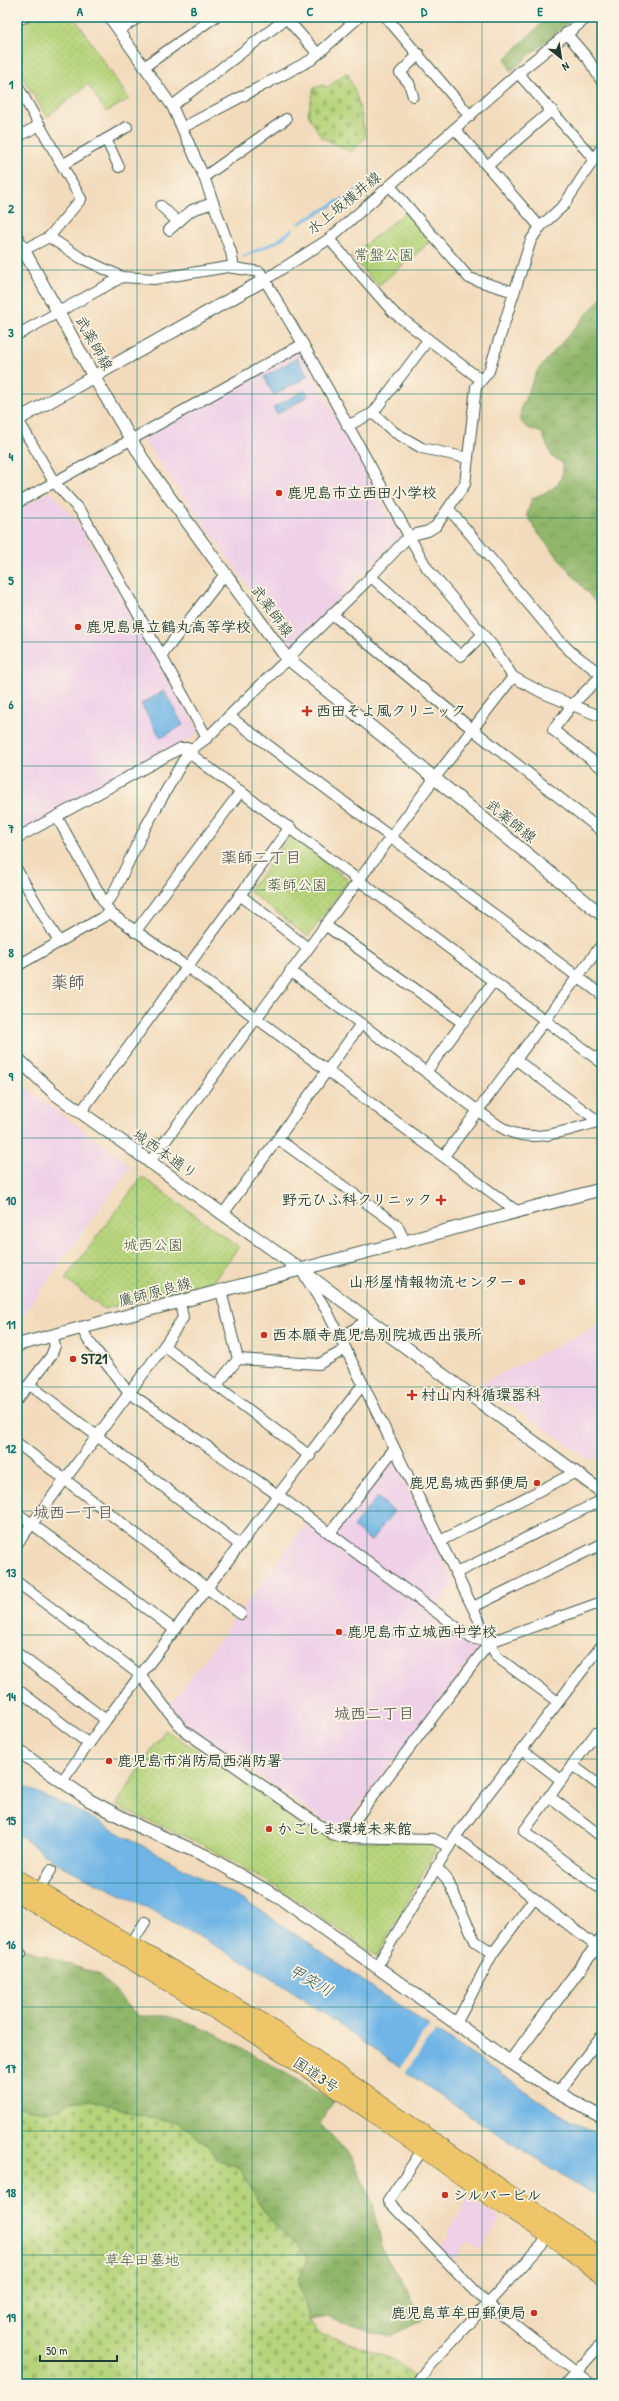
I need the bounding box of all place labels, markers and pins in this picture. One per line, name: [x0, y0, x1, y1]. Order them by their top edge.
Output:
place label: 鹿児島市立西田小学校: [287, 482, 437, 503]
marker: 鹿児島市立西田小学校: [274, 488, 284, 498]
place label: 鹿児島県立鶴丸高等学校: [86, 616, 251, 637]
marker: 鹿児島県立鶴丸高等学校: [73, 622, 83, 632]
place label: 西田そよ風クリニック: [316, 700, 466, 721]
marker: 西田そよ風クリニック: [301, 705, 313, 717]
place label: 野元ひふ科クリニック: [282, 1189, 432, 1210]
marker: 野元ひふ科クリニック: [435, 1194, 447, 1206]
place label: 山形屋情報物流センター: [349, 1271, 514, 1292]
marker: 山形屋情報物流センター: [517, 1277, 527, 1287]
place label: 西本願寺鹿児島別院城西出張所: [272, 1324, 482, 1345]
marker: 西本願寺鹿児島別院城西出張所: [259, 1330, 269, 1340]
place label: ST21: [81, 1348, 108, 1369]
marker: ST21: [68, 1354, 78, 1364]
place label: 村山内科循環器科: [421, 1384, 541, 1405]
marker: 村山内科循環器科: [406, 1389, 418, 1401]
place label: 鹿児島城西郵便局: [409, 1472, 529, 1493]
marker: 鹿児島城西郵便局: [532, 1478, 542, 1488]
place label: 鹿児島市立城西中学校: [347, 1621, 497, 1642]
marker: 鹿児島市立城西中学校: [334, 1627, 344, 1637]
place label: 鹿児島市消防局西消防署: [117, 1750, 282, 1771]
marker: 鹿児島市消防局西消防署: [104, 1756, 114, 1766]
place label: かごしま環境未来館: [277, 1818, 412, 1839]
marker: かごしま環境未来館: [264, 1824, 274, 1834]
place label: シルバービル: [453, 2184, 542, 2205]
marker: シルバービル: [440, 2190, 450, 2200]
place label: 鹿児島草牟田郵便局: [391, 2302, 526, 2323]
marker: 鹿児島草牟田郵便局: [529, 2308, 539, 2318]

